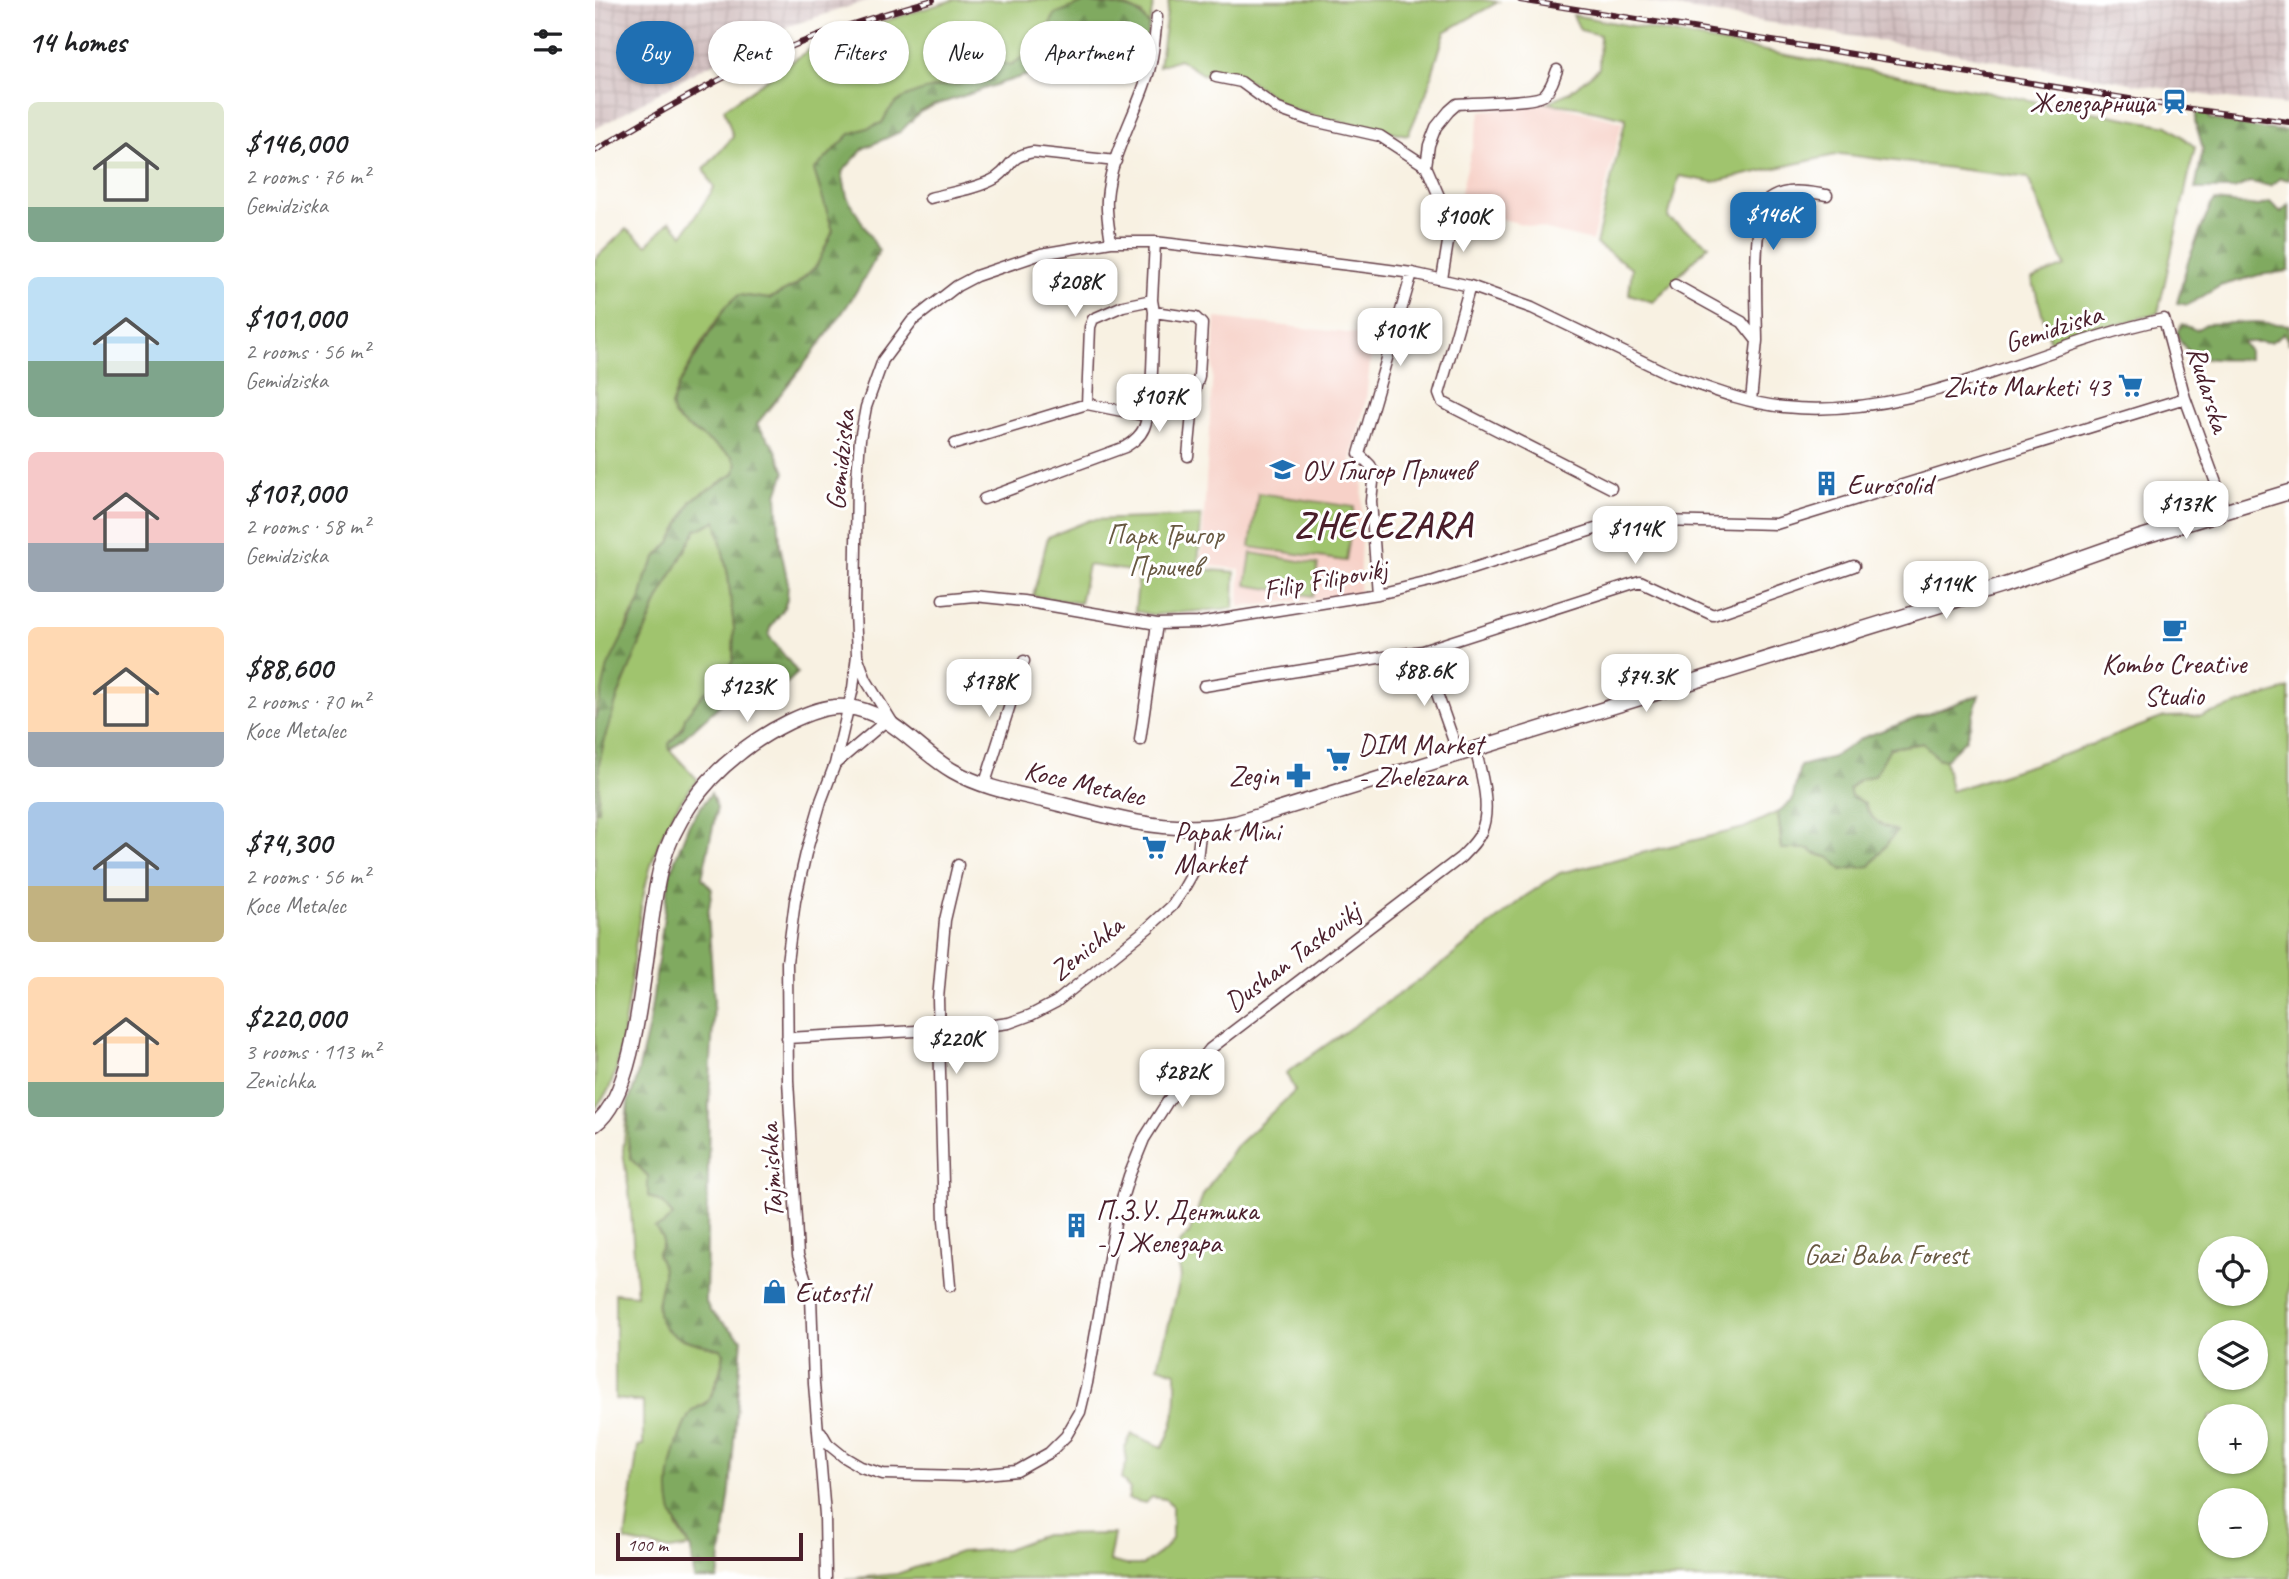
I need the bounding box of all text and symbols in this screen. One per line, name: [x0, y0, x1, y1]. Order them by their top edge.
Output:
chip: Buy: [616, 21, 694, 84]
chip: Rent: [708, 21, 795, 84]
chip: Filters: [809, 21, 909, 84]
chip: New: [923, 21, 1006, 84]
chip: Apartment: [1020, 21, 1156, 84]
text: 14 homes: [28, 23, 126, 61]
icon: filters: [529, 23, 567, 61]
place label: Железарница: [2030, 85, 2157, 120]
station icon: Железарница: [2161, 88, 2189, 116]
text: $146,000: [245, 124, 346, 162]
icon: home: [84, 130, 168, 214]
text: 2 rooms · 76 m²: [245, 162, 369, 191]
text: Gemidziska: [245, 191, 328, 220]
pin: $146K: [1724, 192, 1822, 252]
pin: $100K: [1414, 194, 1512, 254]
text: $146K: [1746, 200, 1800, 229]
text: $100K: [1436, 202, 1490, 231]
pin: $208K: [1026, 260, 1124, 319]
text: $208K: [1048, 267, 1102, 296]
street label: Gemidziska: [2000, 295, 2108, 360]
text: $101,000: [245, 299, 345, 337]
icon: home: [84, 305, 168, 389]
pin: $101K: [1351, 308, 1449, 368]
text: $101K: [1373, 316, 1427, 345]
text: 2 rooms · 56 m²: [245, 337, 369, 366]
street label: Rudarska: [2179, 342, 2239, 439]
text: Gemidziska: [245, 366, 328, 395]
place label: Zhito Marketi 43: [1943, 369, 2112, 404]
supermarket icon: Zhito Marketi 43: [2116, 372, 2144, 400]
pin: $107K: [1110, 374, 1208, 434]
text: $107K: [1133, 382, 1186, 411]
street label: Gemidziska: [817, 406, 863, 512]
place label: ОУ Глигор Прличев: [1302, 453, 1479, 488]
school or university icon: ОУ Глигор Прличев: [1268, 456, 1296, 484]
place label: Eurosolid: [1847, 467, 1937, 502]
building icon: Eurosolid: [1813, 470, 1841, 498]
text: $107,000: [245, 474, 345, 512]
icon: home: [84, 480, 168, 564]
pin: $137K: [2137, 482, 2235, 541]
text: $137K: [2160, 489, 2213, 518]
district label: ZHELEZARA: [1295, 503, 1473, 548]
pin: $114K: [1586, 506, 1684, 566]
text: 2 rooms · 58 m²: [245, 512, 369, 541]
text: $114K: [1608, 514, 1662, 543]
park label: Парк Григор Прличев: [1106, 517, 1225, 584]
text: Gemidziska: [245, 541, 328, 570]
street label: Filip Filipovikj: [1261, 550, 1393, 607]
pin: $114K: [1897, 562, 1995, 621]
text: $114K: [1919, 569, 1973, 598]
cafe icon: Kombo Creative Studio: [2160, 615, 2188, 643]
place label: Kombo Creative Studio: [2102, 646, 2248, 713]
pin: $88.6K: [1367, 648, 1481, 708]
text: $88,600: [245, 649, 333, 687]
pin: $74.3K: [1589, 654, 1703, 714]
icon: home: [84, 655, 168, 739]
text: $88.6K: [1395, 656, 1453, 685]
pin: $178K: [940, 660, 1038, 719]
text: $74.3K: [1617, 662, 1675, 691]
pin: $123K: [698, 664, 796, 724]
text: $178K: [963, 667, 1016, 696]
text: $123K: [720, 672, 774, 701]
text: 2 rooms · 70 m²: [245, 687, 369, 716]
text: Koce Metalec: [245, 716, 346, 745]
place label: DIM Market - Zhelezara: [1358, 727, 1487, 794]
supermarket icon: DIM Market - Zhelezara: [1324, 746, 1352, 774]
street label: Koce Metalec: [1021, 752, 1151, 814]
place label: Zegin: [1229, 758, 1279, 793]
pharmacy icon: Zegin: [1285, 761, 1313, 789]
place label: Papak Mini Market: [1174, 814, 1284, 881]
text: $74,300: [245, 824, 332, 862]
icon: home: [84, 830, 168, 914]
supermarket icon: Papak Mini Market: [1140, 833, 1168, 861]
text: 2 rooms · 56 m²: [245, 862, 369, 891]
text: Koce Metalec: [245, 891, 346, 920]
street label: Dushan Taskovikj: [1217, 892, 1370, 1019]
street label: Zenichka: [1042, 906, 1132, 988]
text: $220,000: [245, 999, 345, 1037]
icon: home: [84, 1005, 168, 1089]
pin: $220K: [907, 1016, 1005, 1076]
text: $220K: [929, 1024, 983, 1053]
text: 3 rooms · 113 m²: [245, 1037, 380, 1066]
pin: $282K: [1133, 1050, 1231, 1109]
text: $282K: [1155, 1057, 1209, 1086]
text: Zenichka: [245, 1066, 315, 1095]
street label: Tajmishka: [751, 1120, 791, 1219]
place label: П.З.У. Дентика - Ј Железара: [1096, 1193, 1261, 1260]
building icon: П.З.У. Дентика - Ј Железара: [1062, 1212, 1090, 1240]
map controls: [2198, 1236, 2268, 1558]
button: locate: [2198, 1236, 2268, 1306]
park label: Gazi Baba Forest: [1804, 1237, 1971, 1272]
place label: Eutostil: [795, 1275, 873, 1310]
shop icon: Eutostil: [761, 1278, 789, 1306]
button: layers: [2198, 1320, 2268, 1390]
button: +: [2198, 1404, 2268, 1474]
button: −: [2198, 1488, 2268, 1558]
scale bar: [616, 1530, 803, 1562]
text: 100 m: [627, 1533, 668, 1557]

